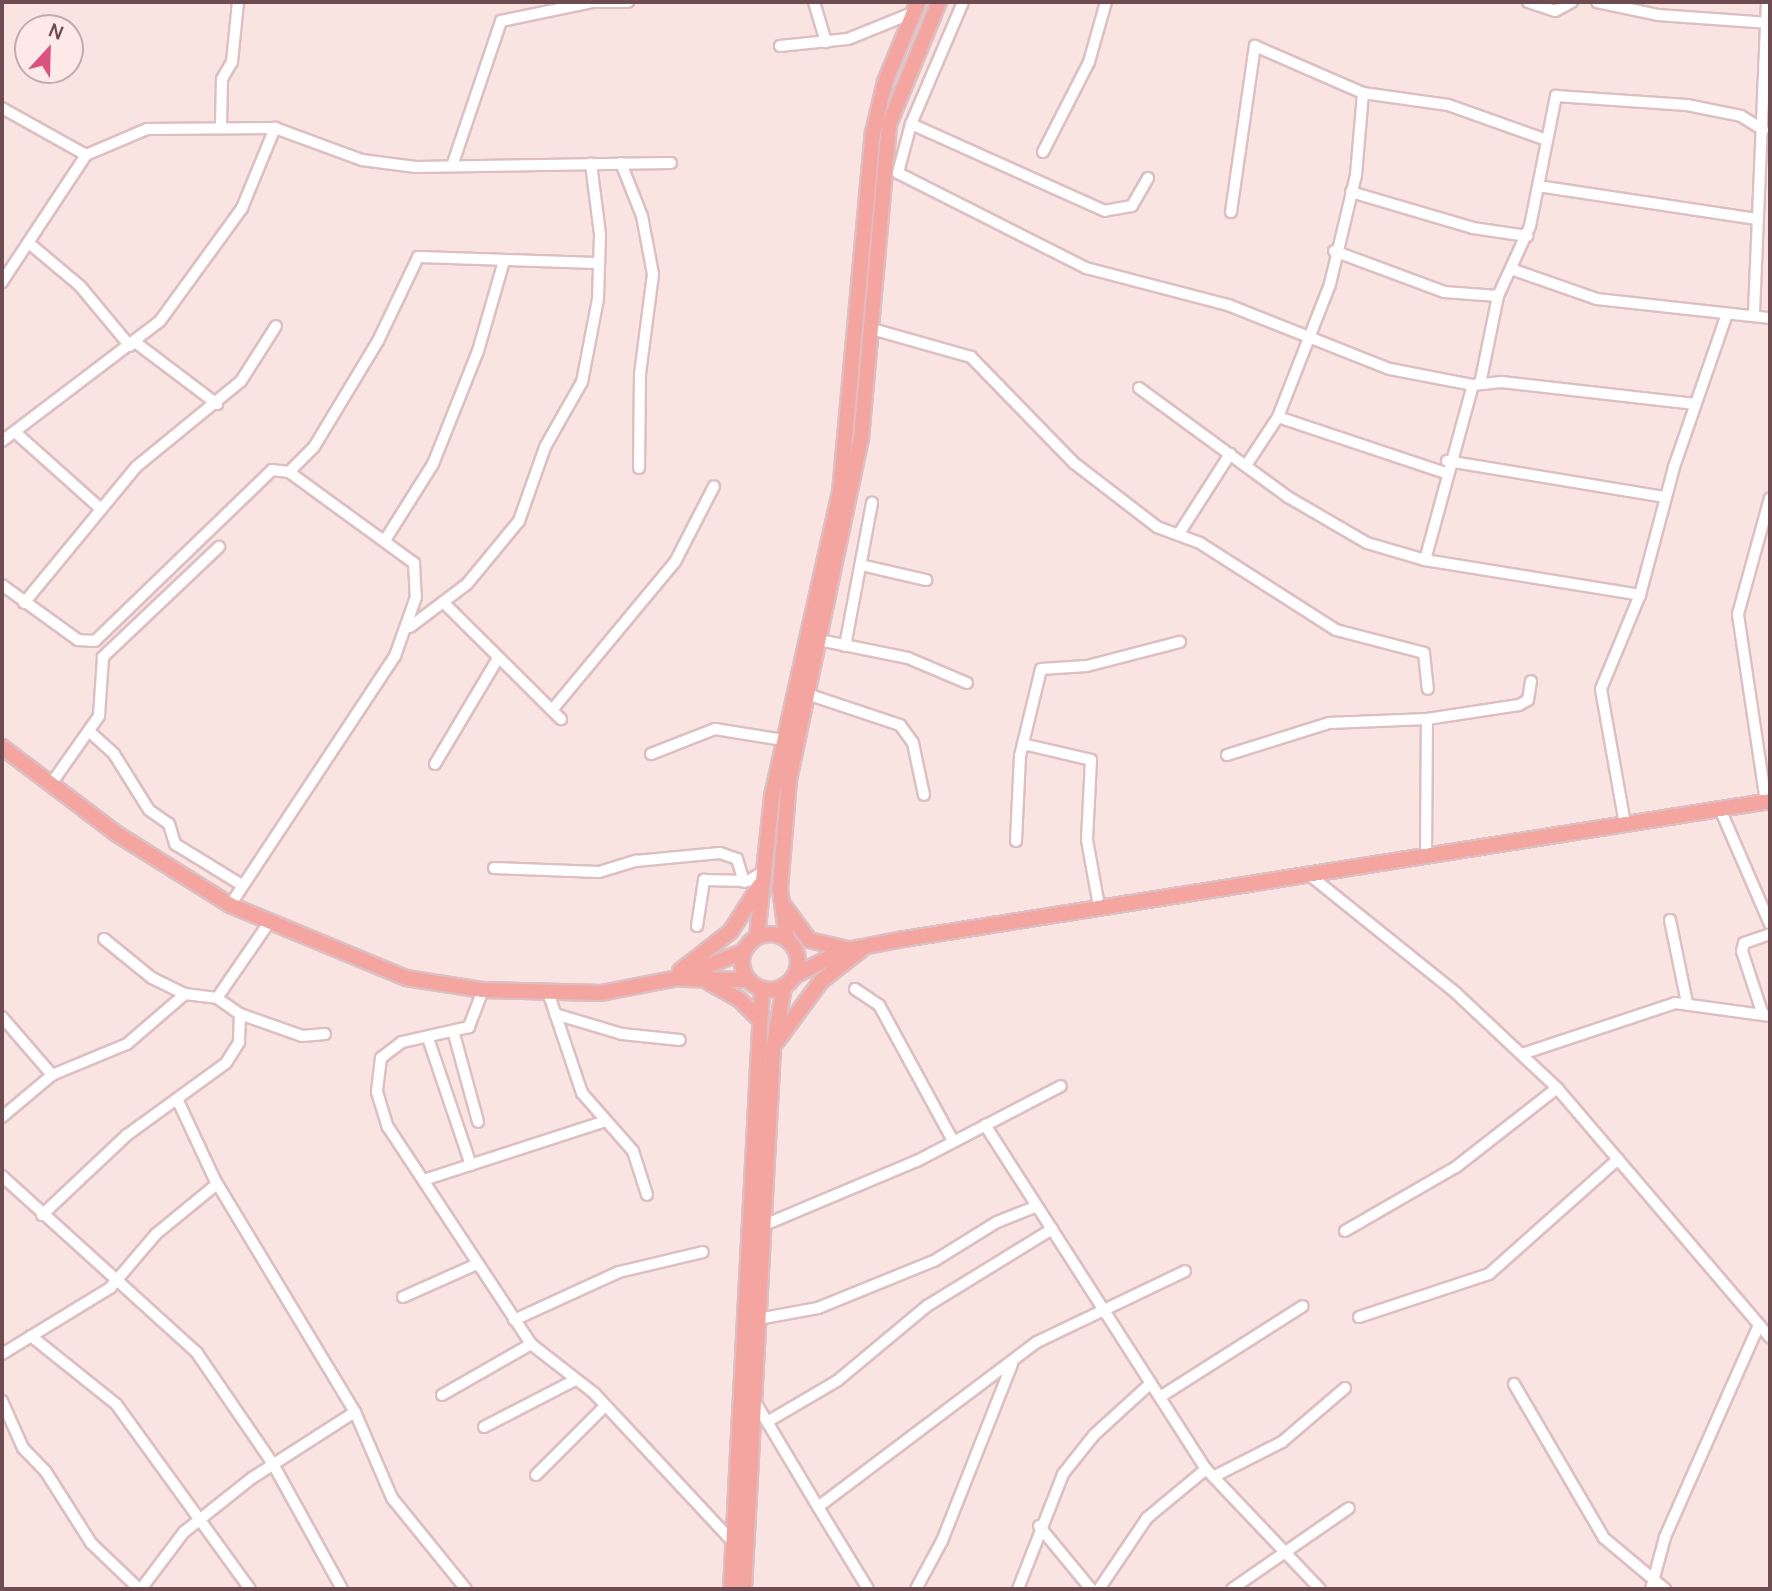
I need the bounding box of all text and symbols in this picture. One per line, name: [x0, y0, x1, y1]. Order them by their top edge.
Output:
north arrow: [14, 14, 84, 84]
text: N: [45, 17, 67, 46]

